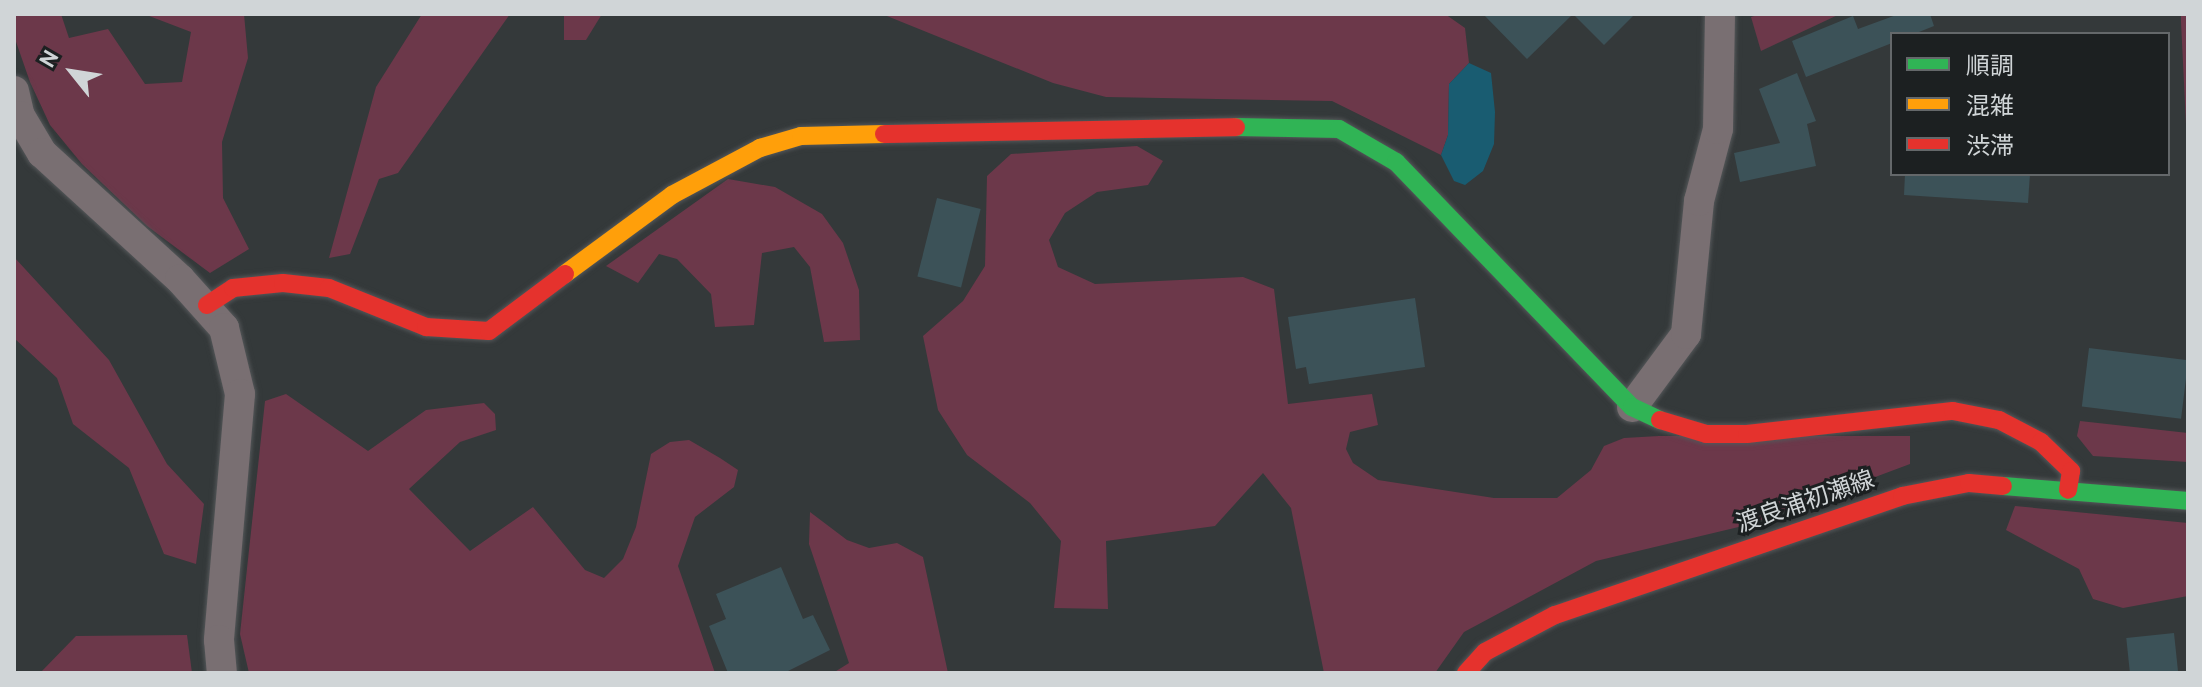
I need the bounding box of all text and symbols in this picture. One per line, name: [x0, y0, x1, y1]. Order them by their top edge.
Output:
north arrow: [32, 32, 112, 112]
legend: [1890, 32, 2170, 176]
text: N: [35, 46, 66, 73]
text: 順調: [1966, 53, 2014, 83]
text: 混雑: [1966, 93, 2014, 123]
text: 渋滞: [1966, 133, 2014, 163]
street label: 渡良浦初瀬線: [1733, 467, 1879, 541]

